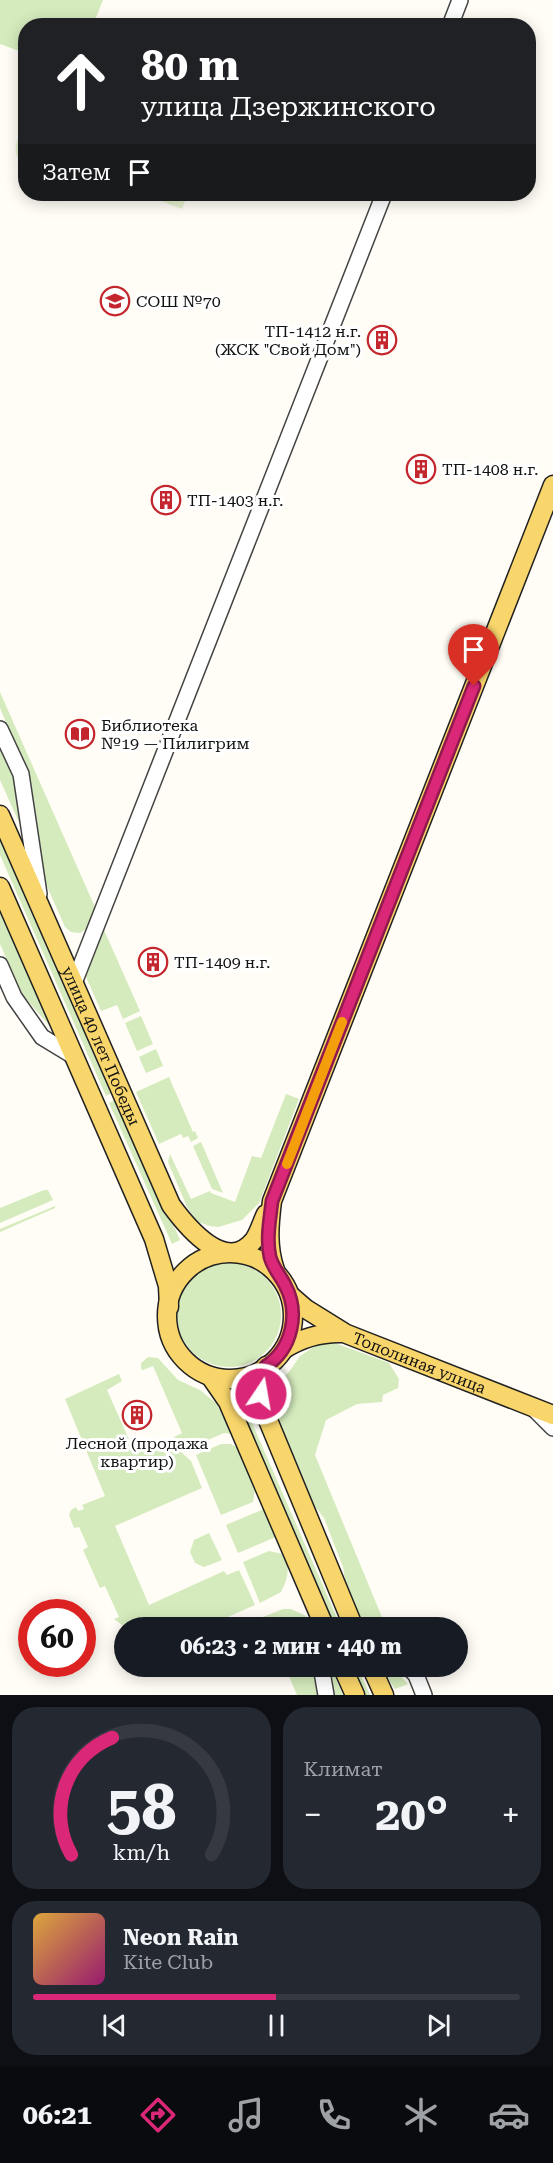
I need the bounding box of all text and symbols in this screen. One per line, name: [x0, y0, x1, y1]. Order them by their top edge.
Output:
text: 80 m: [141, 41, 239, 90]
icon: ahead: [42, 42, 120, 120]
text: улица Дзержинского: [141, 91, 436, 123]
icon: arrive: [123, 156, 156, 189]
text: Затем: [42, 160, 111, 185]
school or university icon: СОШ №70: [99, 285, 131, 317]
place label: СОШ №70: [136, 292, 221, 311]
place label: ТП-1412 н.г. (ЖСК "Свой Дом"): [215, 322, 361, 359]
building icon: ТП-1412 н.г. (ЖСК "Свой Дом"): [366, 324, 398, 356]
building icon: ТП-1408 н.г.: [405, 453, 437, 485]
place label: ТП-1408 н.г.: [442, 460, 538, 479]
building icon: ТП-1403 н.г.: [150, 484, 182, 516]
place label: ТП-1403 н.г.: [187, 491, 283, 510]
pin: [448, 624, 499, 686]
icon: arrive: [457, 633, 490, 666]
place label: Библиотека №19 — Пилигрим: [101, 716, 250, 753]
library icon: Библиотека №19 — Пилигрим: [64, 718, 96, 750]
building icon: ТП-1409 н.г.: [137, 946, 169, 978]
place label: ТП-1409 н.г.: [174, 953, 270, 972]
street label: улица 40 лет Победы: [58, 963, 144, 1128]
street label: Тополиная улица: [350, 1328, 489, 1398]
position arrow: [229, 1362, 293, 1426]
building icon: Лесной (продажа квартир): [121, 1399, 153, 1431]
place label: Лесной (продажа квартир): [66, 1434, 209, 1471]
speed limit sign: 60: [18, 1599, 96, 1677]
text: 06:23 · 2 мин · 440 m: [180, 1634, 402, 1659]
text: Климат: [304, 1757, 383, 1781]
text: 58: [106, 1771, 176, 1844]
text: 20°: [375, 1788, 448, 1841]
text: −: [304, 1795, 322, 1834]
text: +: [502, 1795, 520, 1834]
text: km/h: [113, 1840, 170, 1865]
text: Neon Rain: [123, 1925, 238, 1950]
text: Kite Club: [123, 1950, 213, 1974]
icon: previous: [98, 2009, 131, 2042]
icon: pause: [260, 2009, 293, 2042]
icon: next: [422, 2009, 455, 2042]
icon: directions: [137, 2094, 179, 2136]
icon: music: [225, 2094, 267, 2136]
icon: phone: [313, 2094, 355, 2136]
icon: climate: [400, 2094, 442, 2136]
icon: car: [488, 2094, 530, 2136]
text: 06:21: [23, 2099, 92, 2131]

